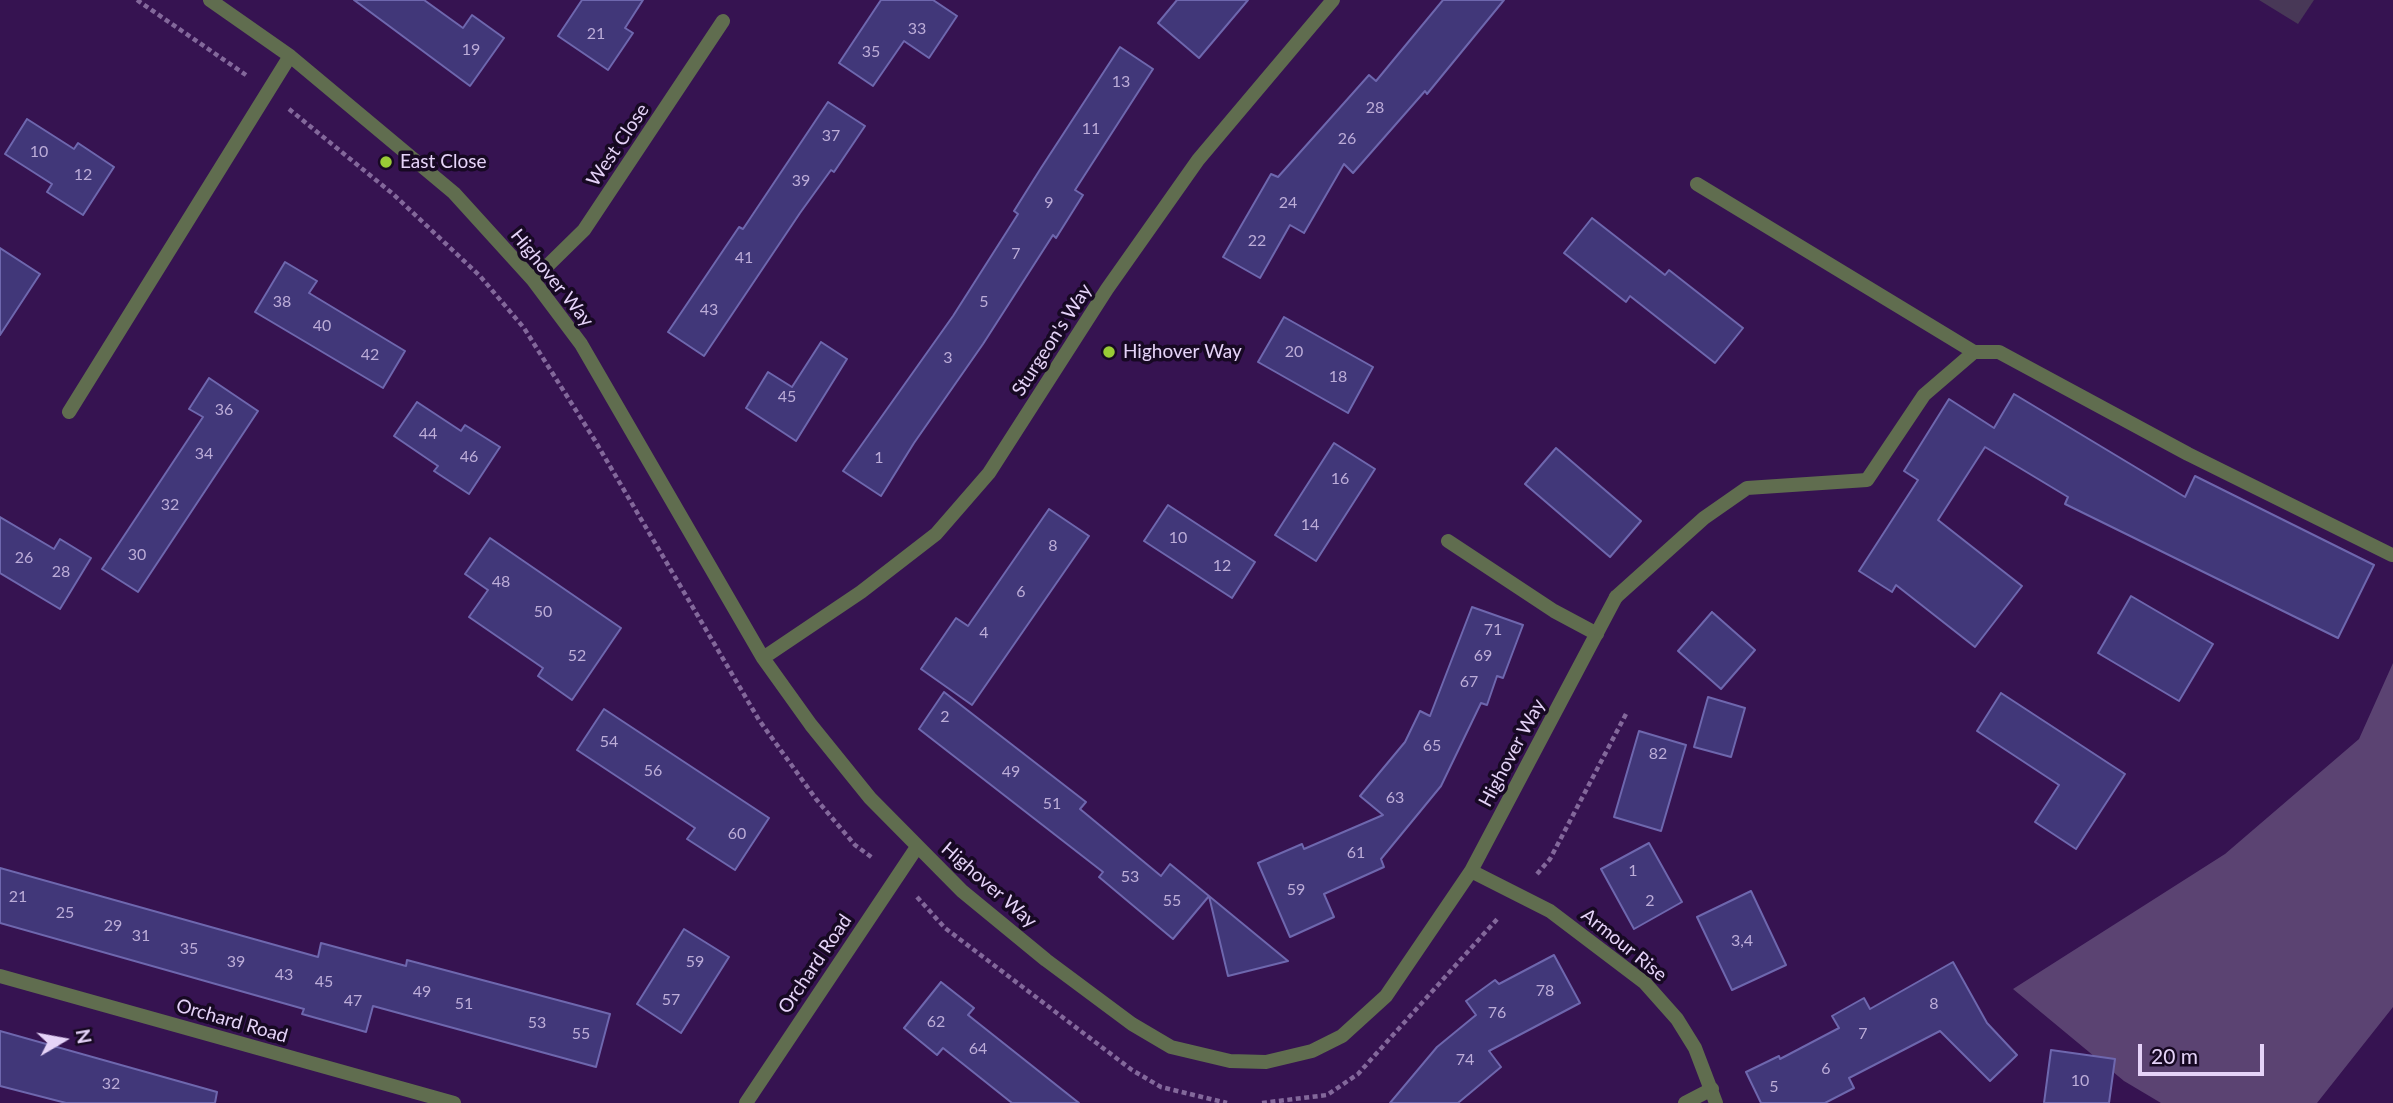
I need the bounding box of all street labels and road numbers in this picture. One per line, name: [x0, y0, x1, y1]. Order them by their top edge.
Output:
street label: West Close: [582, 99, 654, 191]
street label: Highover Way: [506, 225, 598, 331]
street label: Sturgeon's Way: [1007, 280, 1097, 400]
street label: Highover Way: [1474, 695, 1550, 811]
street label: Highover Way: [937, 837, 1041, 933]
street label: Armour Rise: [1577, 904, 1671, 986]
street label: Orchard Road: [773, 910, 857, 1018]
street label: Orchard Road: [174, 994, 290, 1048]

